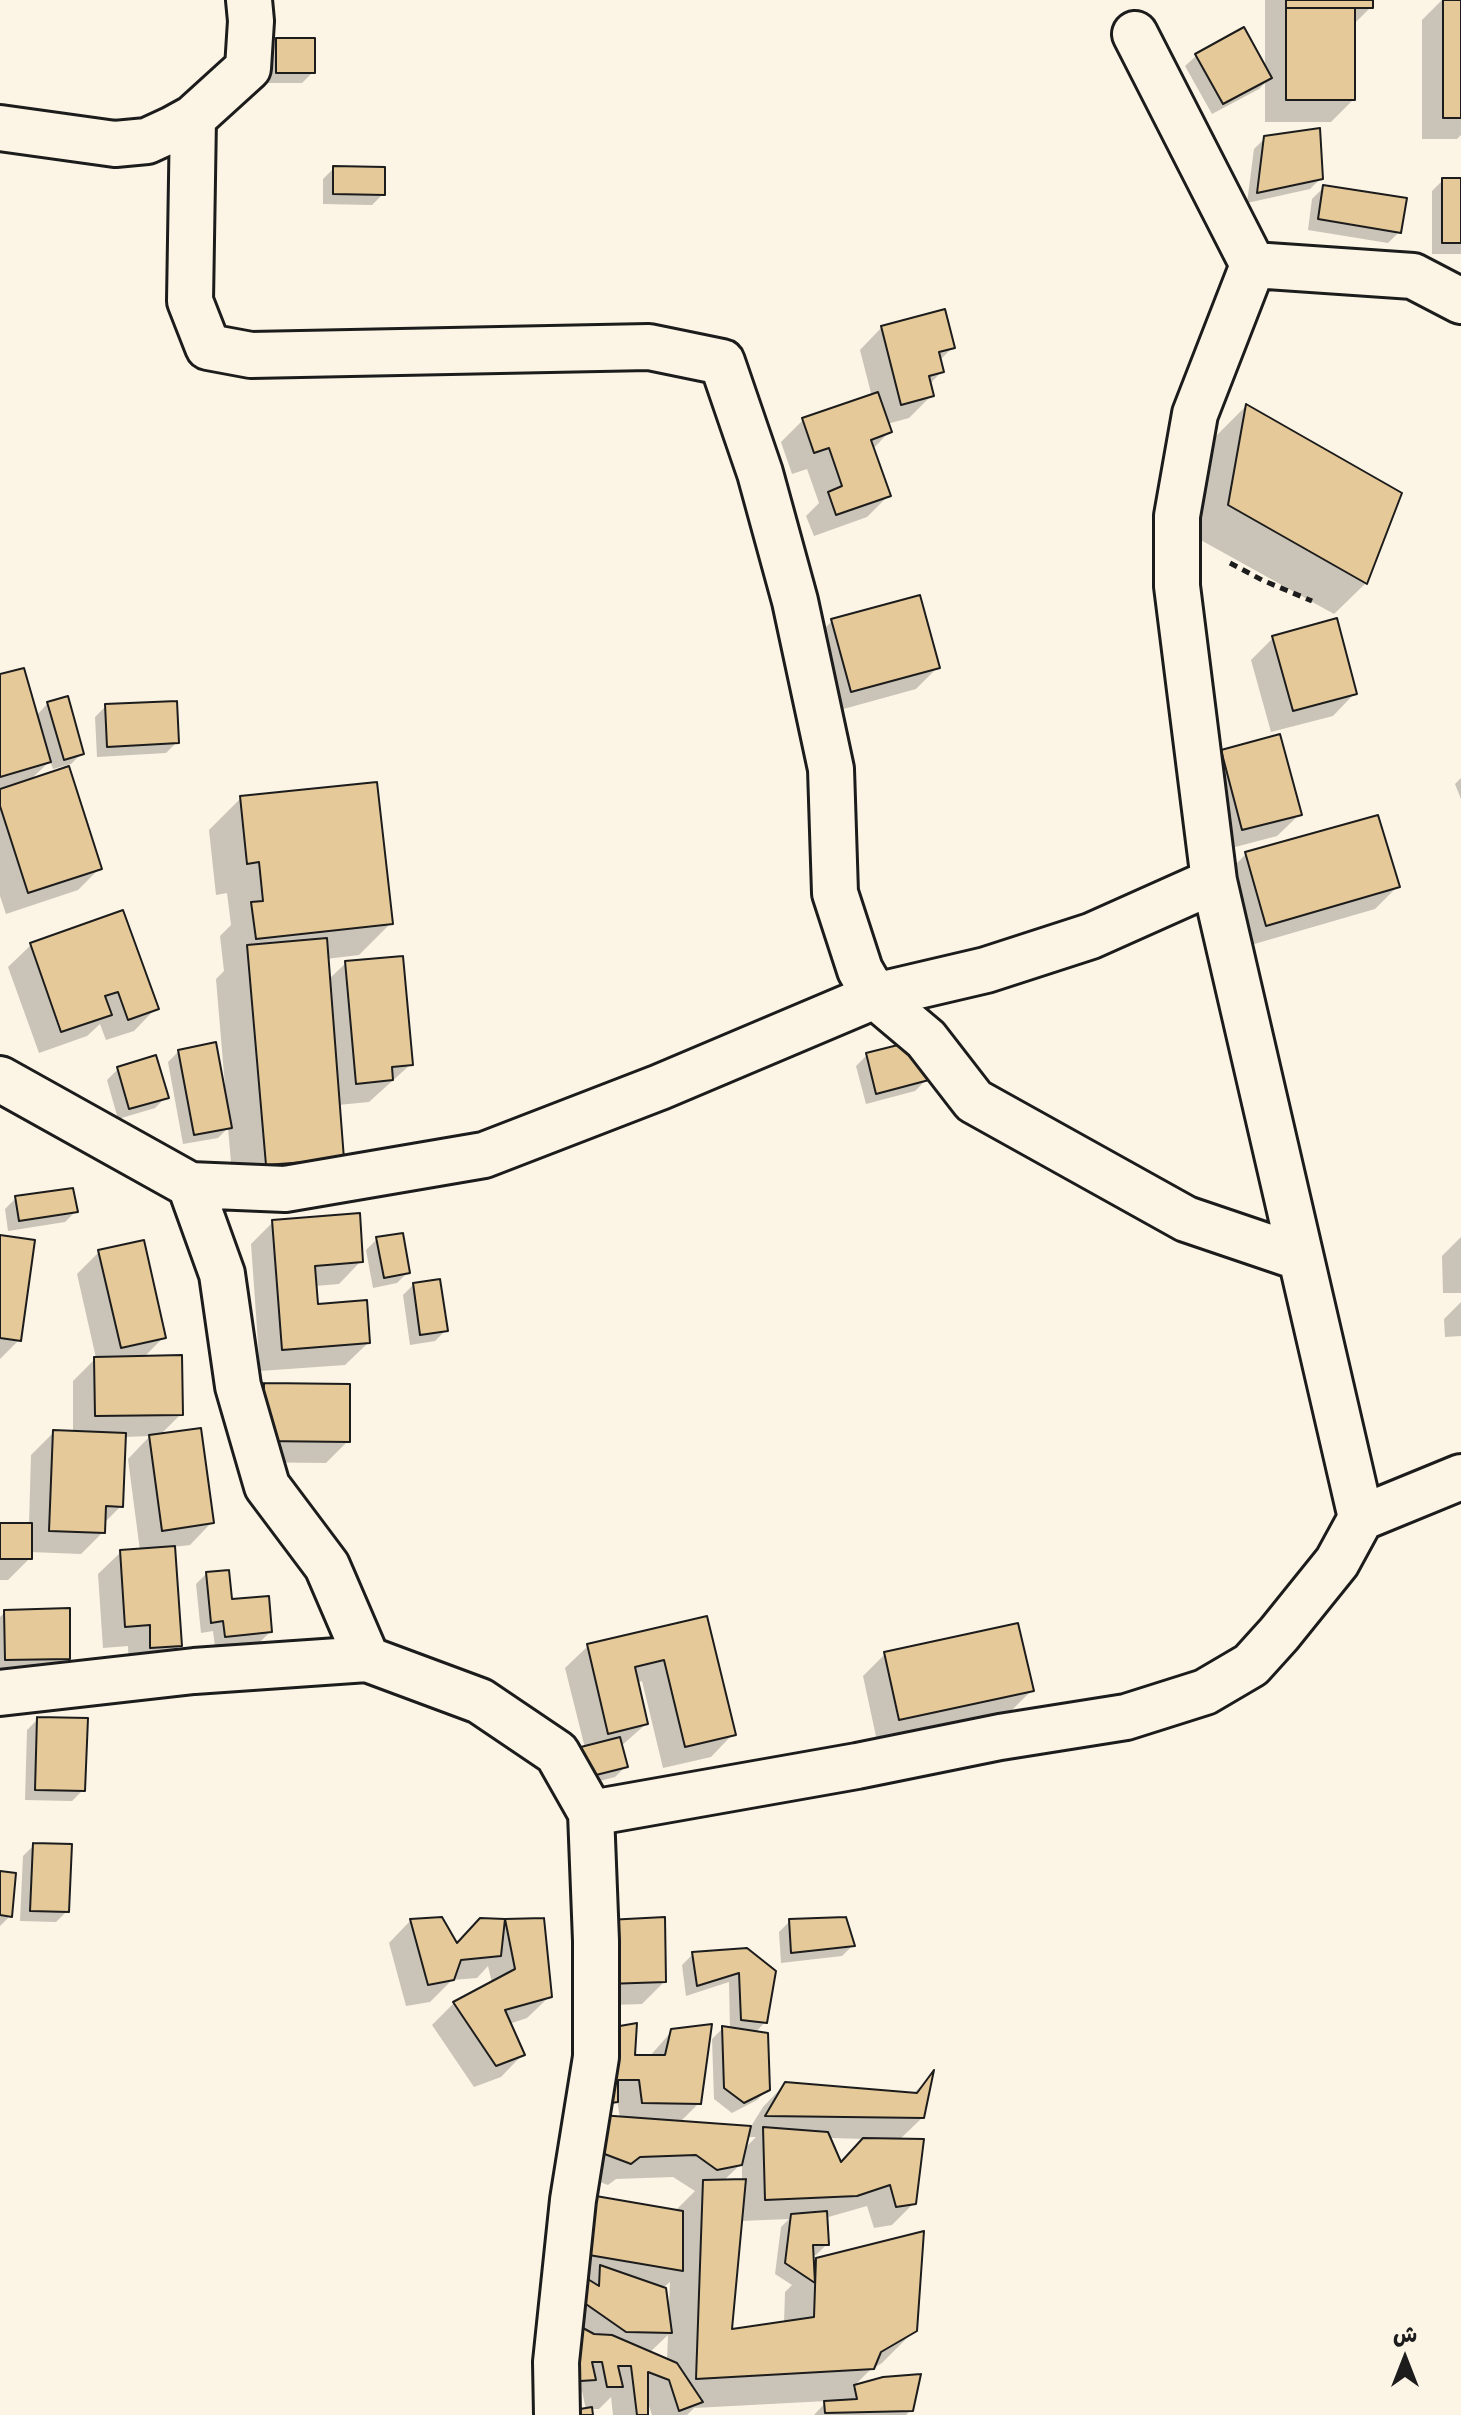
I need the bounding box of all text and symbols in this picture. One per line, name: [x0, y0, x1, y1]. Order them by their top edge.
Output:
north arrow: [1365, 2319, 1445, 2399]
text: ش: [1393, 2320, 1417, 2349]

